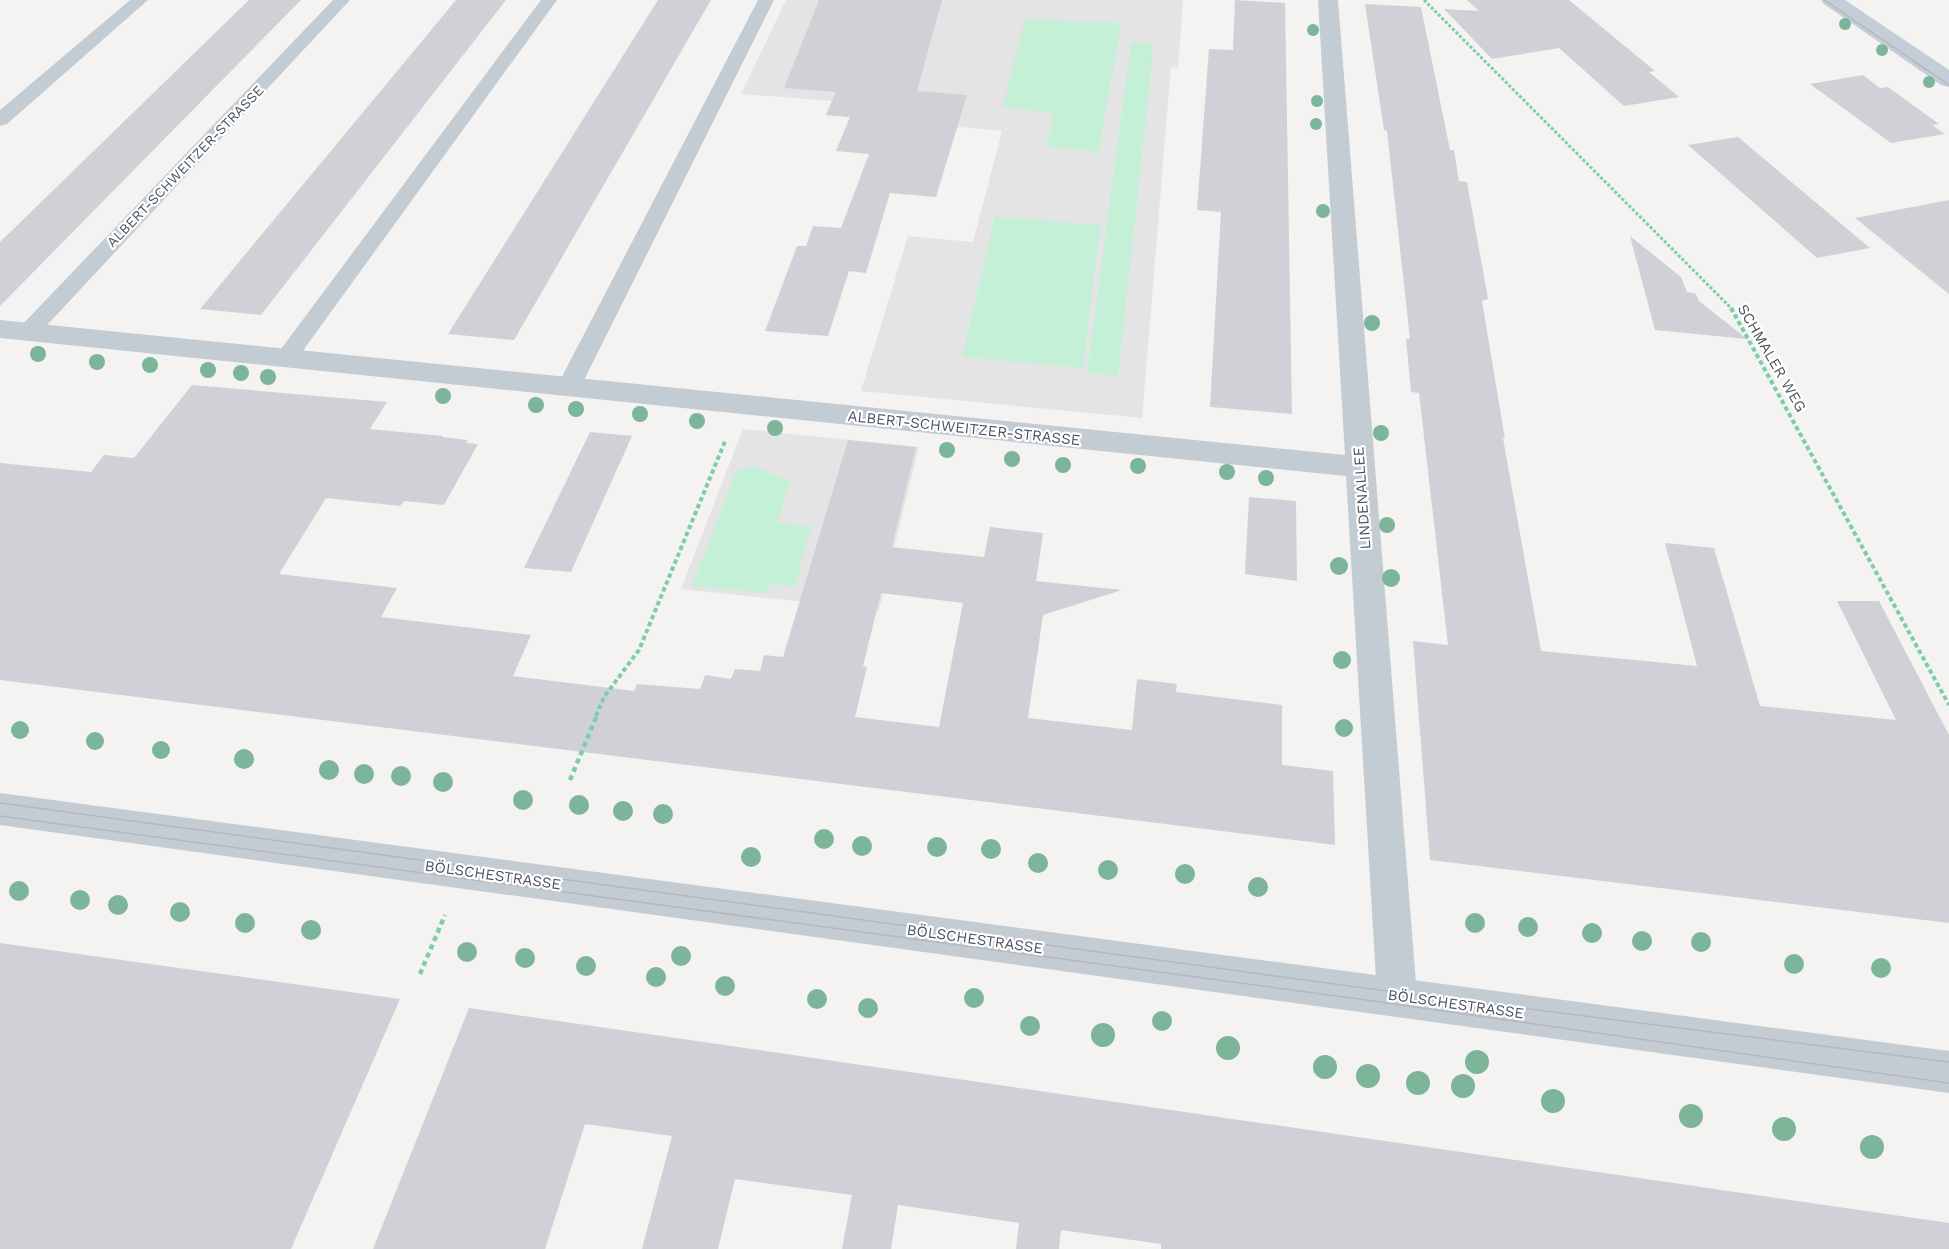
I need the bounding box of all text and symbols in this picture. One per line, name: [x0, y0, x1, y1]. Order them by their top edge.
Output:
street label: ALBERT-SCHWEITZER-STRASSE: [103, 82, 267, 250]
street label: SCHMALER WEG: [1734, 301, 1810, 415]
street label: ALBERT-SCHWEITZER-STRASSE: [847, 407, 1081, 449]
street label: LINDENALLEE: [1349, 446, 1375, 550]
street label: BÖLSCHESTRASSE: [424, 857, 562, 893]
street label: BÖLSCHESTRASSE: [906, 921, 1044, 957]
street label: BÖLSCHESTRASSE: [1387, 986, 1525, 1022]

